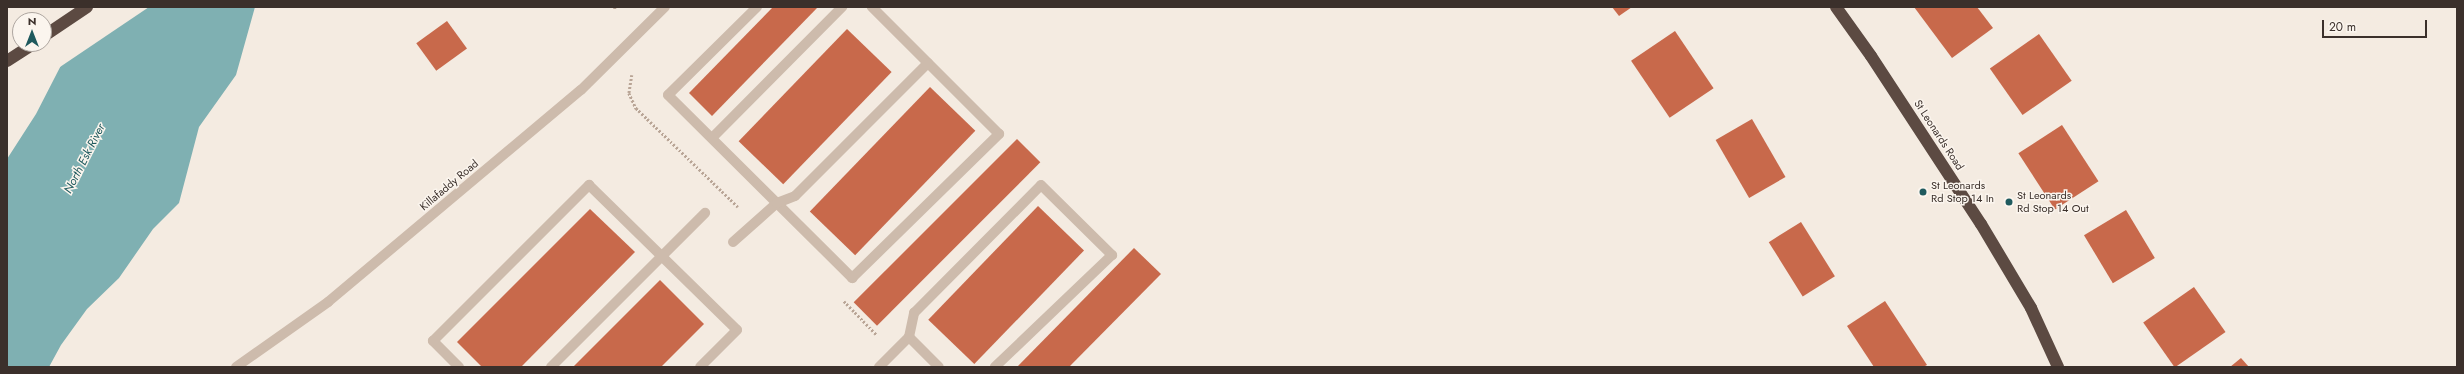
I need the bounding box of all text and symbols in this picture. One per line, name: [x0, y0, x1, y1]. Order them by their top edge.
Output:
north arrow: [12, 12, 52, 52]
scale bar: [2324, 12, 2429, 38]
text: N: [28, 13, 36, 29]
text: 20 m: [2329, 18, 2356, 36]
street label: St Leonards Road: [1911, 97, 1967, 173]
water label: North Esk River: [61, 122, 109, 196]
street label: Killafaddy Road: [417, 157, 481, 213]
place label: St Leonards Rd Stop 14 In: [1931, 179, 1994, 205]
marker: St Leonards Rd Stop 14 In: [1918, 187, 1928, 197]
place label: St Leonards Rd Stop 14 Out: [2017, 189, 2089, 215]
marker: St Leonards Rd Stop 14 Out: [2004, 197, 2014, 207]

